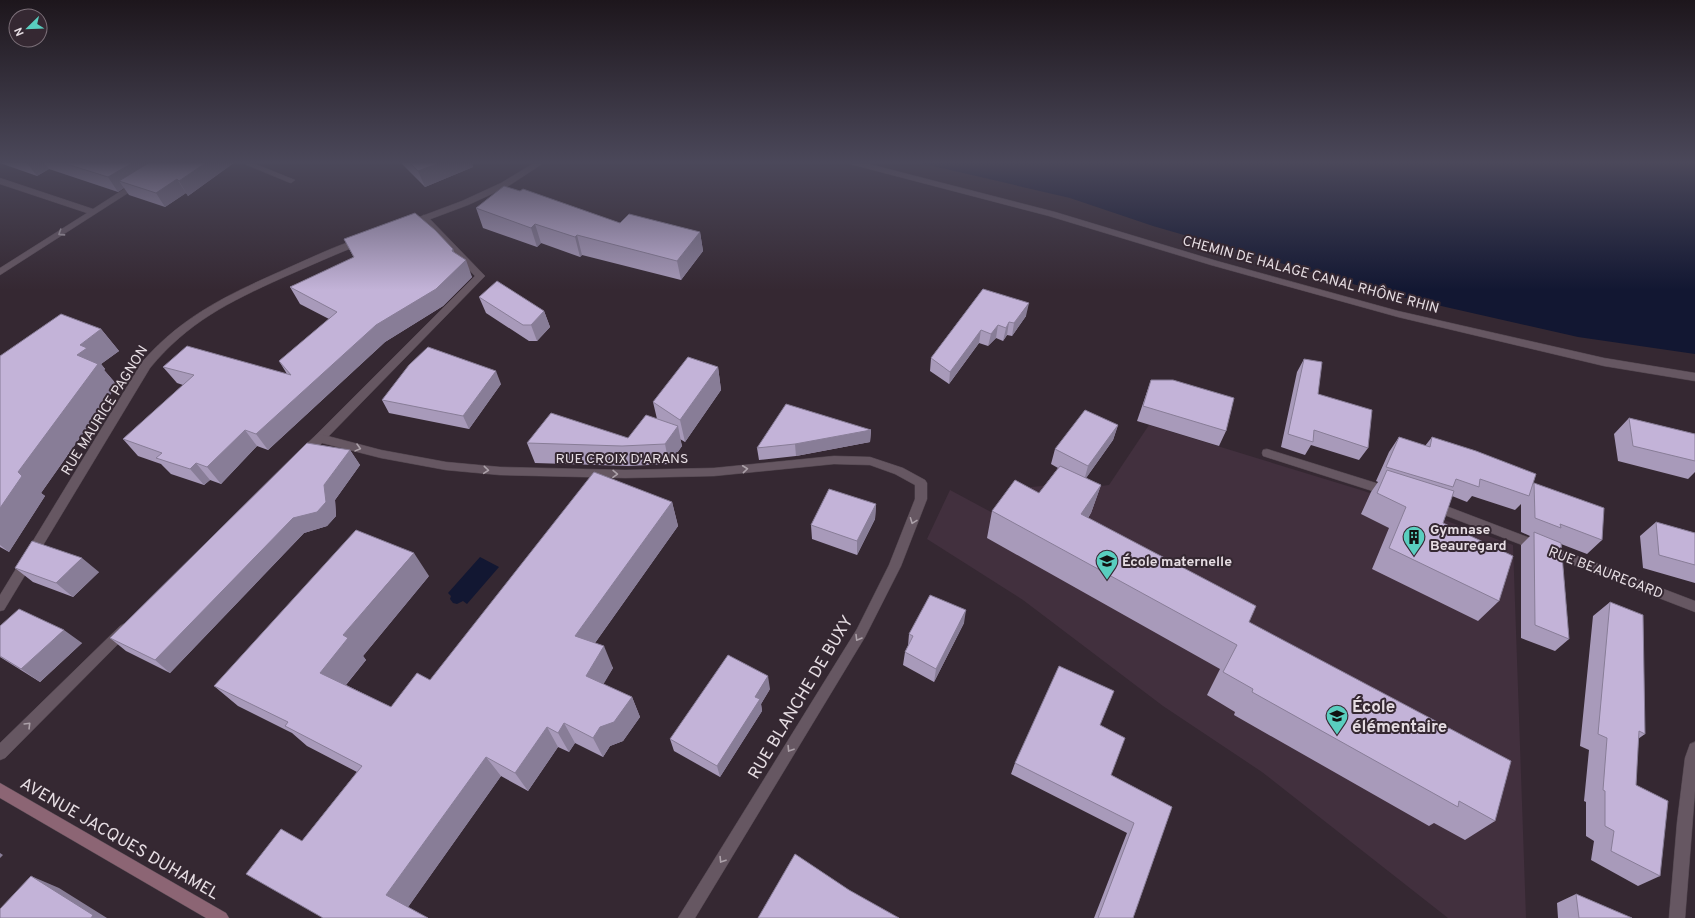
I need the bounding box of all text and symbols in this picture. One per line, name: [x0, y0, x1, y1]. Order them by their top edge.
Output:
north arrow: [8, 8, 48, 48]
text: N: [12, 25, 28, 38]
one-way arrow: [58, 228, 65, 235]
street label: CHEMIN DE HALAGE CANAL RHÔNE RHIN: [1181, 232, 1441, 318]
street label: RUE MAURICE PAGNON: [58, 343, 152, 479]
one-way arrow: [354, 443, 361, 451]
street label: RUE CROIX D'ARANS: [556, 451, 688, 468]
one-way arrow: [482, 465, 489, 474]
one-way arrow: [742, 465, 748, 474]
one-way arrow: [612, 470, 618, 478]
one-way arrow: [909, 517, 917, 524]
place label: Gymnase Beauregard: [1430, 522, 1507, 555]
building icon: Gymnase Beauregard: [1401, 524, 1427, 557]
street label: RUE BEAUREGARD: [1546, 544, 1665, 603]
school or university icon: École maternelle: [1094, 548, 1120, 581]
place label: École maternelle: [1122, 553, 1232, 571]
street label: RUE BLANCHE DE BUXY: [744, 612, 859, 784]
one-way arrow: [856, 634, 863, 641]
place label: École élémentaire: [1352, 696, 1447, 739]
school or university icon: École élémentaire: [1324, 703, 1350, 736]
one-way arrow: [23, 723, 31, 730]
one-way arrow: [787, 745, 795, 752]
street label: AVENUE JACQUES DUHAMEL: [15, 774, 223, 906]
one-way arrow: [719, 856, 726, 863]

